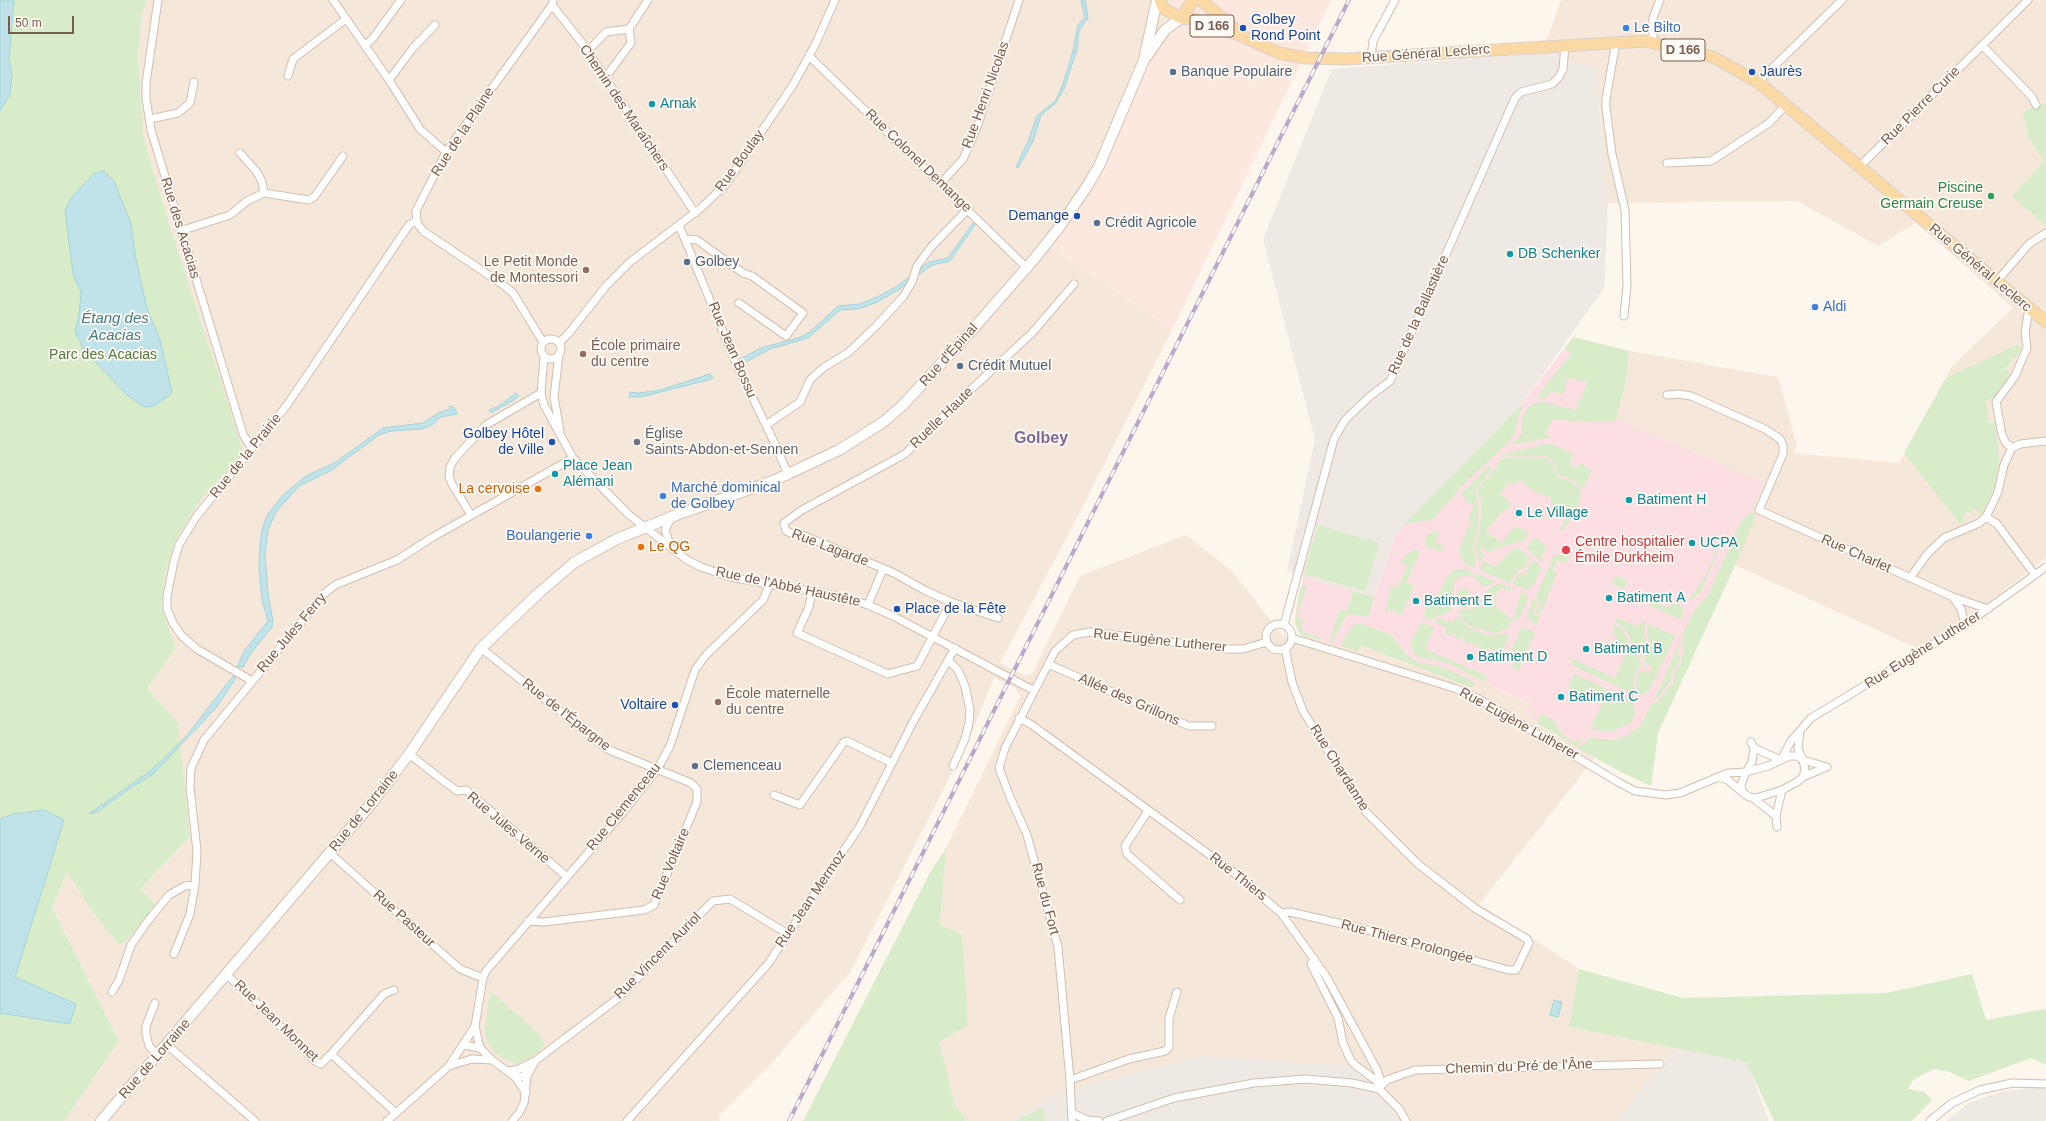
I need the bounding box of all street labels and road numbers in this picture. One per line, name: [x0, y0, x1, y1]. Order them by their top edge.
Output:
road number: D 166: [1190, 15, 1234, 37]
street label: Rue Henri Nicolas: [959, 39, 1013, 151]
road number: D 166: [1661, 39, 1705, 61]
street label: Rue Général Leclerc: [1361, 41, 1491, 67]
street label: Chemin des Maraîchers: [575, 42, 673, 174]
street label: Rue Pierre Curie: [1878, 63, 1964, 149]
street label: Rue de la Plaine: [428, 84, 498, 180]
street label: Rue Colonel Demange: [861, 106, 975, 216]
street label: Rue Boulay: [712, 127, 768, 195]
street label: Rue des Acacias: [157, 175, 203, 281]
street label: Rue Général Leclerc: [1925, 220, 2035, 316]
street label: Rue de la Ballastière: [1385, 253, 1453, 377]
street label: Rue Jean Bossu: [704, 299, 760, 401]
street label: Rue d'Épinal: [916, 320, 982, 390]
street label: Ruelle Haute: [907, 384, 977, 452]
street label: Rue de la Prairie: [207, 410, 285, 502]
street label: Rue Lagarde: [789, 526, 871, 570]
street label: Rue Charlet: [1818, 531, 1894, 577]
street label: Rue de l'Abbé Haustête: [714, 563, 862, 611]
street label: Rue Jules Ferry: [254, 590, 330, 676]
street label: Rue Eugène Lutherer: [1862, 607, 1984, 693]
street label: Rue Eugène Lutherer: [1093, 626, 1227, 656]
street label: Allée des Grillons: [1076, 670, 1182, 730]
street label: Rue de l'Épargne: [518, 675, 614, 755]
street label: Rue Eugène Lutherer: [1456, 684, 1582, 764]
street label: Rue Chardanne: [1306, 722, 1372, 814]
street label: Rue Clemenceau: [583, 760, 665, 854]
street label: Rue de Lorraine: [326, 767, 402, 855]
street label: Rue Jules Verne: [463, 789, 553, 867]
street label: Rue Voltaire: [648, 826, 694, 902]
street label: Rue Jean Mermoz: [772, 847, 850, 951]
street label: Rue Thiers: [1206, 849, 1270, 905]
street label: Rue du Fort: [1027, 861, 1063, 937]
street label: Rue Pasteur: [369, 887, 439, 951]
street label: Rue Vincent Auriol: [611, 909, 705, 1003]
street label: Rue Thiers Prolongée: [1339, 916, 1475, 968]
street label: Rue Jean Monnet: [230, 977, 322, 1065]
street label: Rue de Lorraine: [116, 1016, 194, 1102]
street label: Chemin du Pré de l'Âne: [1445, 1056, 1593, 1078]

